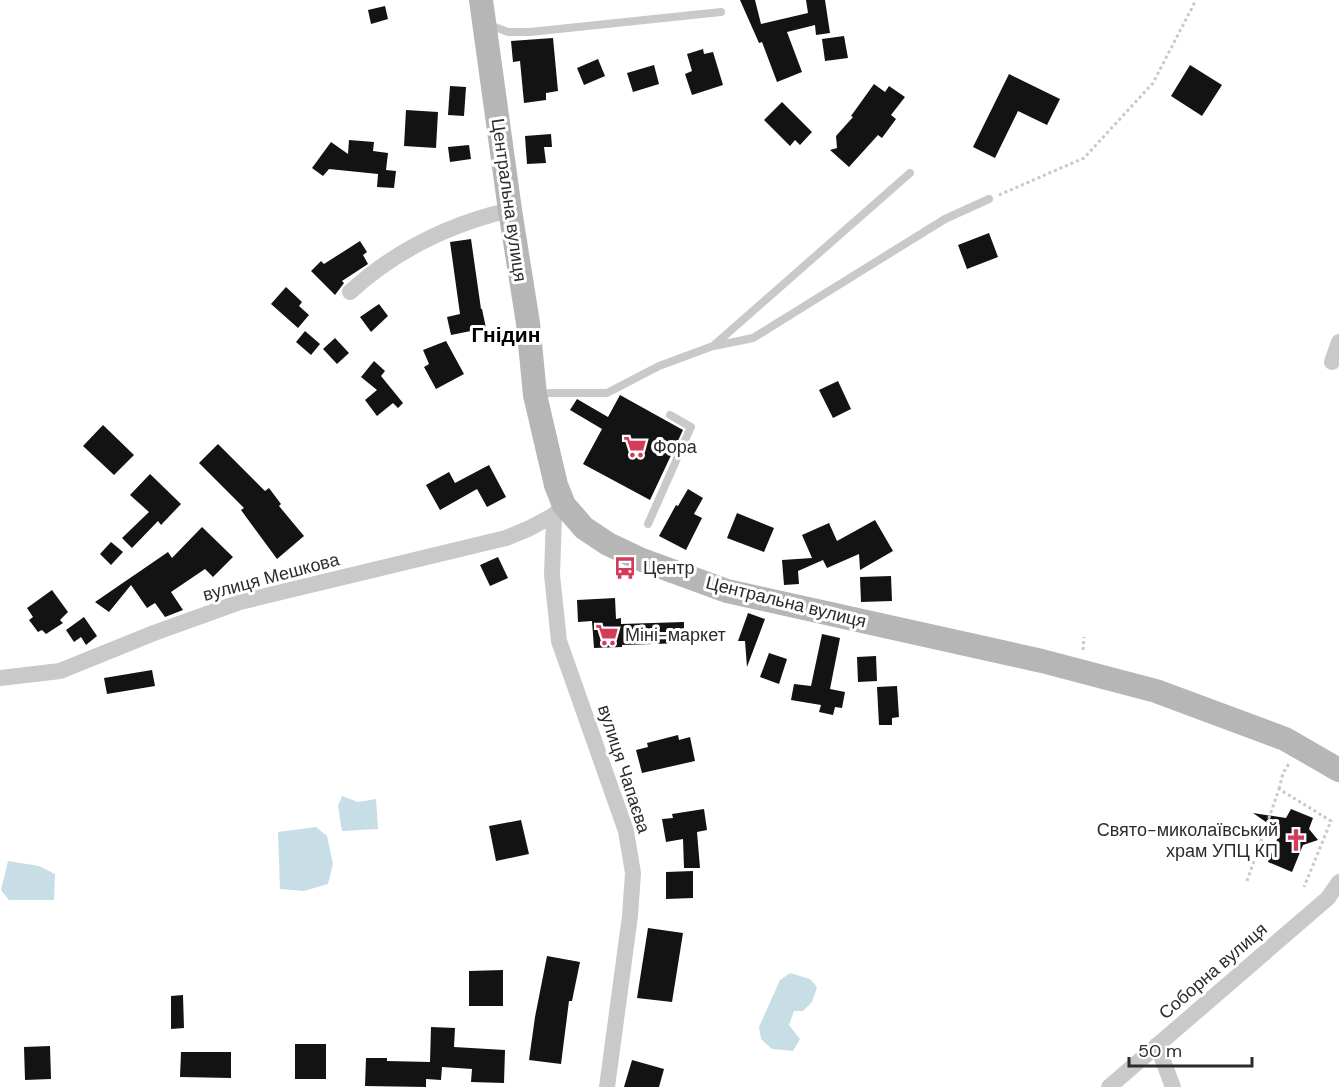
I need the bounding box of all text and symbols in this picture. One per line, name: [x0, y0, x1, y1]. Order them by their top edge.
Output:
street label: Центральна вулиця: [486, 117, 532, 283]
district label: Гнідин: [472, 321, 540, 349]
supermarket icon: Фора: [622, 434, 648, 460]
place label: Фора: [653, 435, 698, 459]
street label: вулиця Мешкова: [200, 547, 343, 607]
bus stop icon: Центр: [612, 555, 638, 581]
place label: Центр: [643, 556, 695, 580]
street label: Центральна вулиця: [703, 570, 869, 634]
supermarket icon: Міні-маркет: [594, 622, 620, 648]
place label: Міні-маркет: [625, 623, 726, 647]
street label: вулиця Чапаєва: [592, 702, 656, 837]
place label: Свято-миколаївський храм УПЦ КП: [1097, 818, 1278, 863]
church icon: Свято-миколаївський храм УПЦ КП: [1283, 827, 1309, 853]
street label: Соборна вулиця: [1154, 917, 1272, 1025]
scale bar: [1129, 1030, 1252, 1068]
text: 50 m: [1138, 1039, 1182, 1063]

